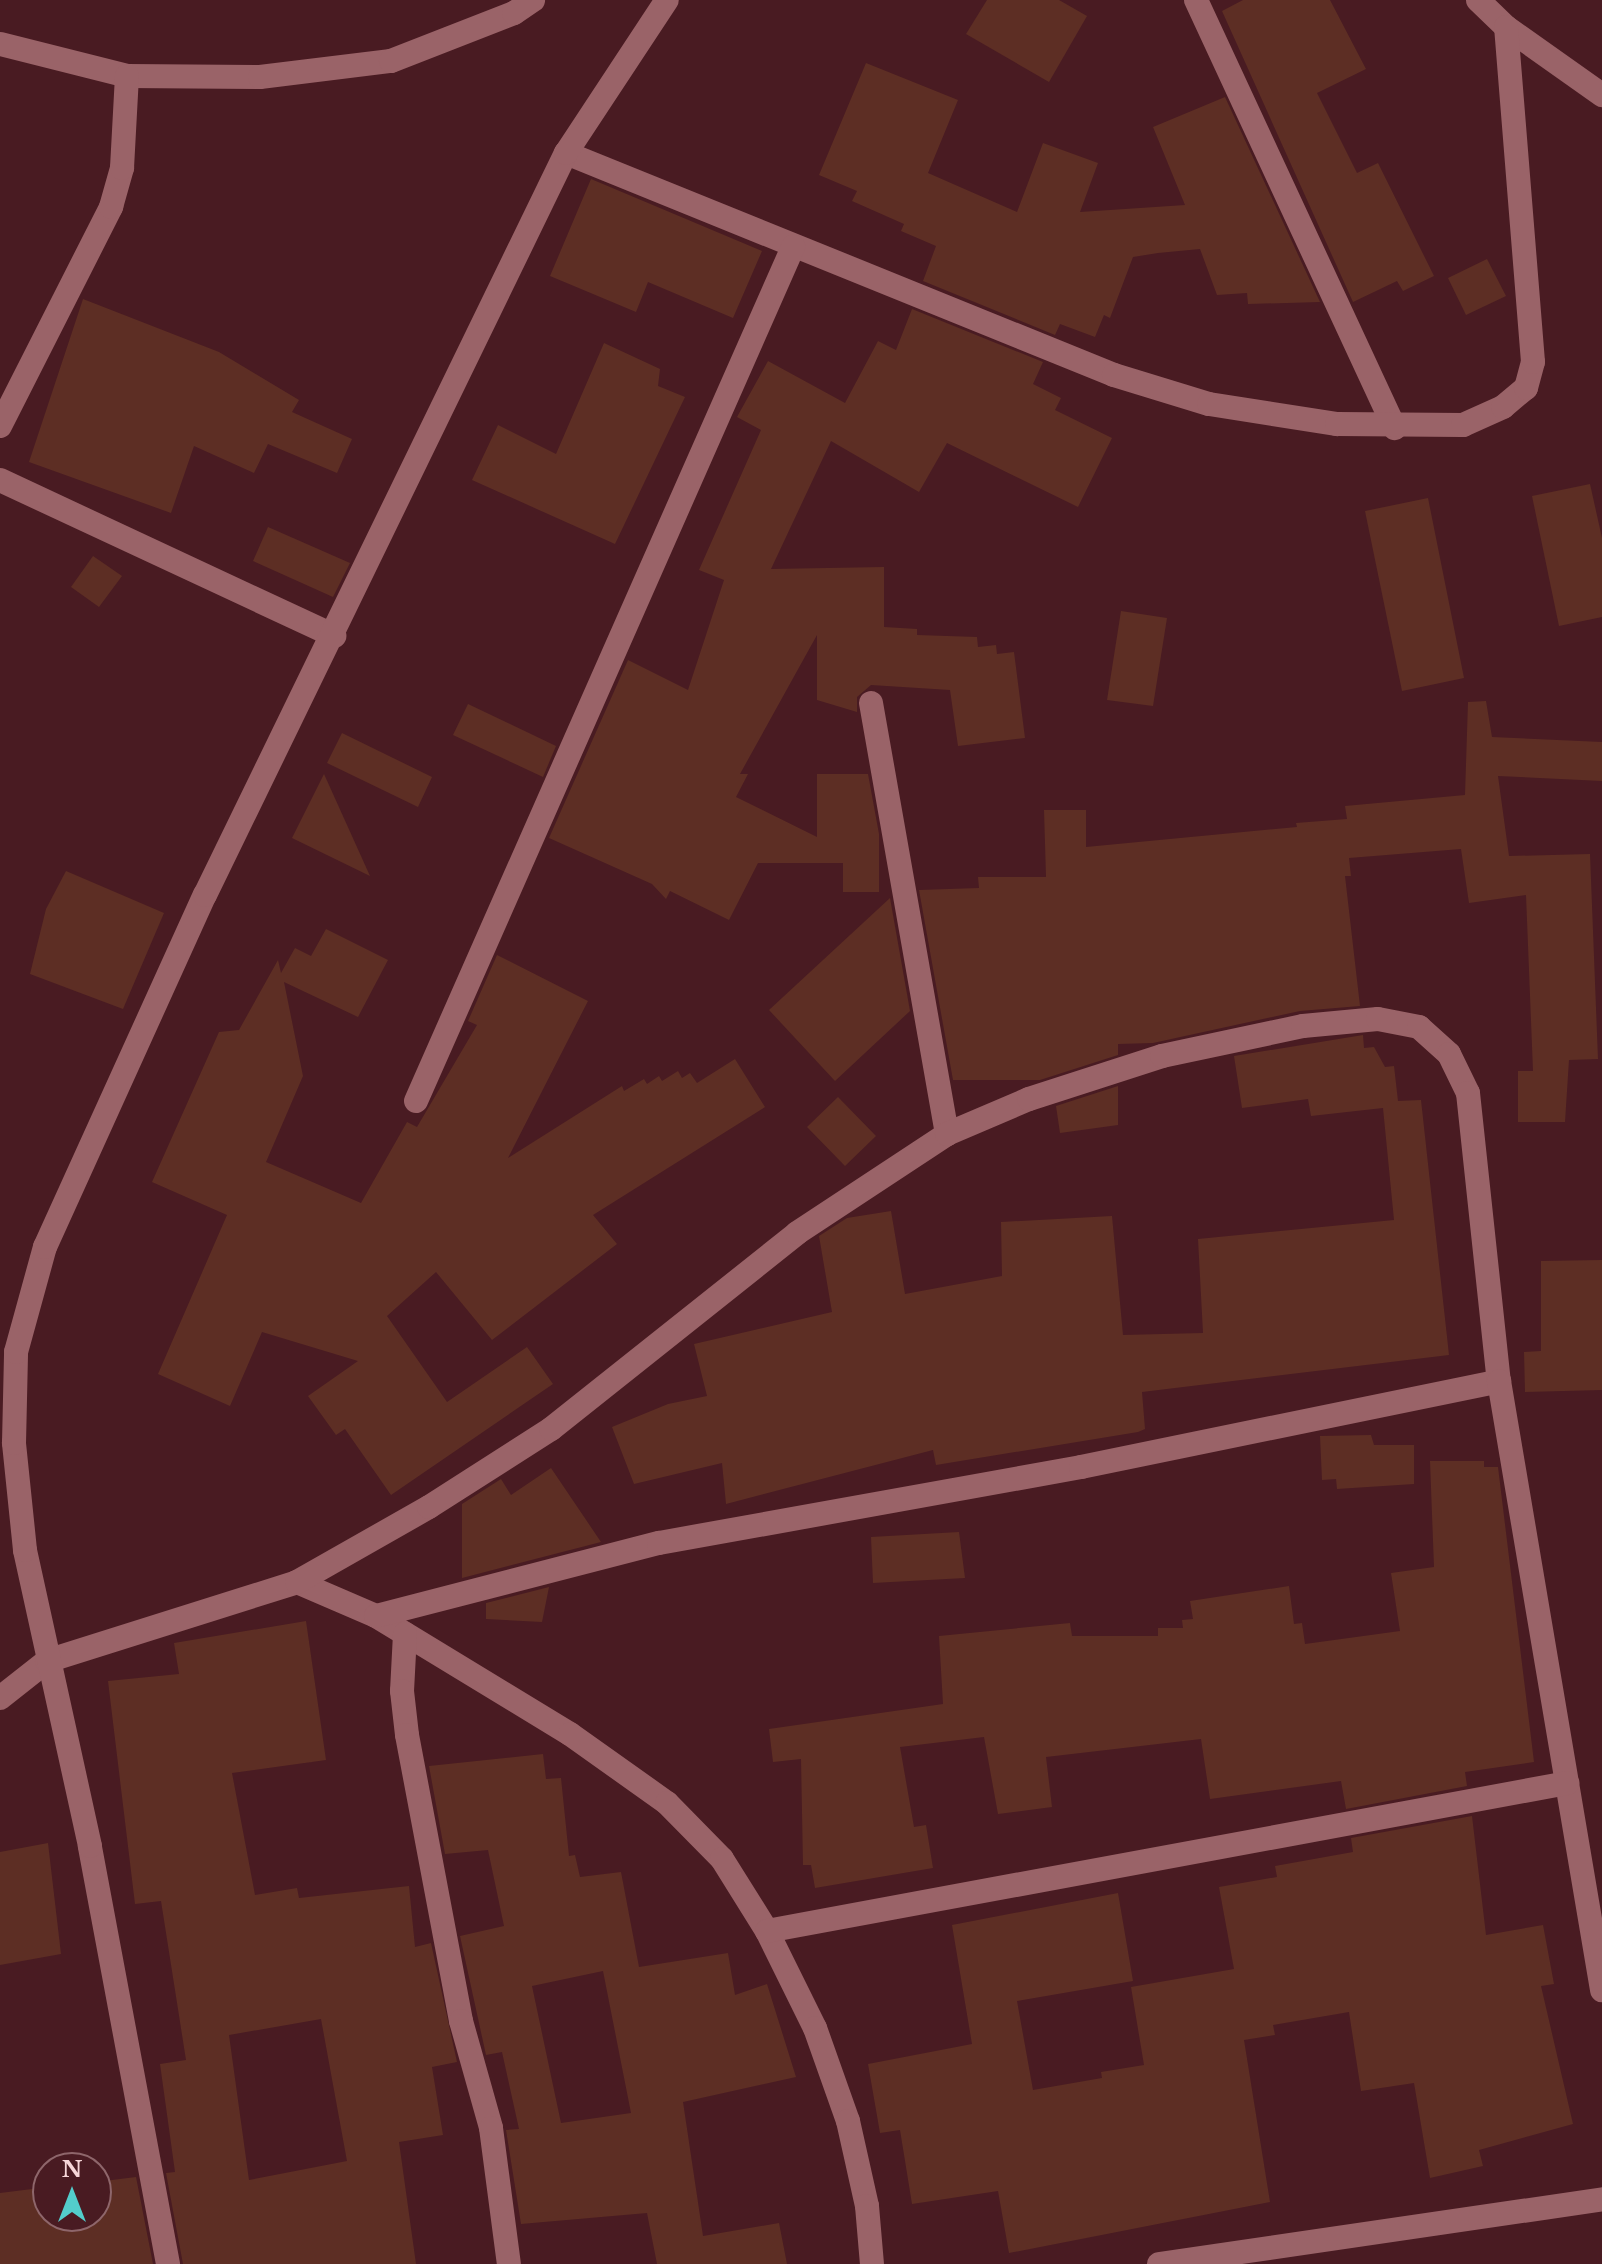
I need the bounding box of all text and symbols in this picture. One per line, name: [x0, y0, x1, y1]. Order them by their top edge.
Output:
north arrow: [32, 2152, 112, 2232]
text: N: [62, 2156, 82, 2183]

